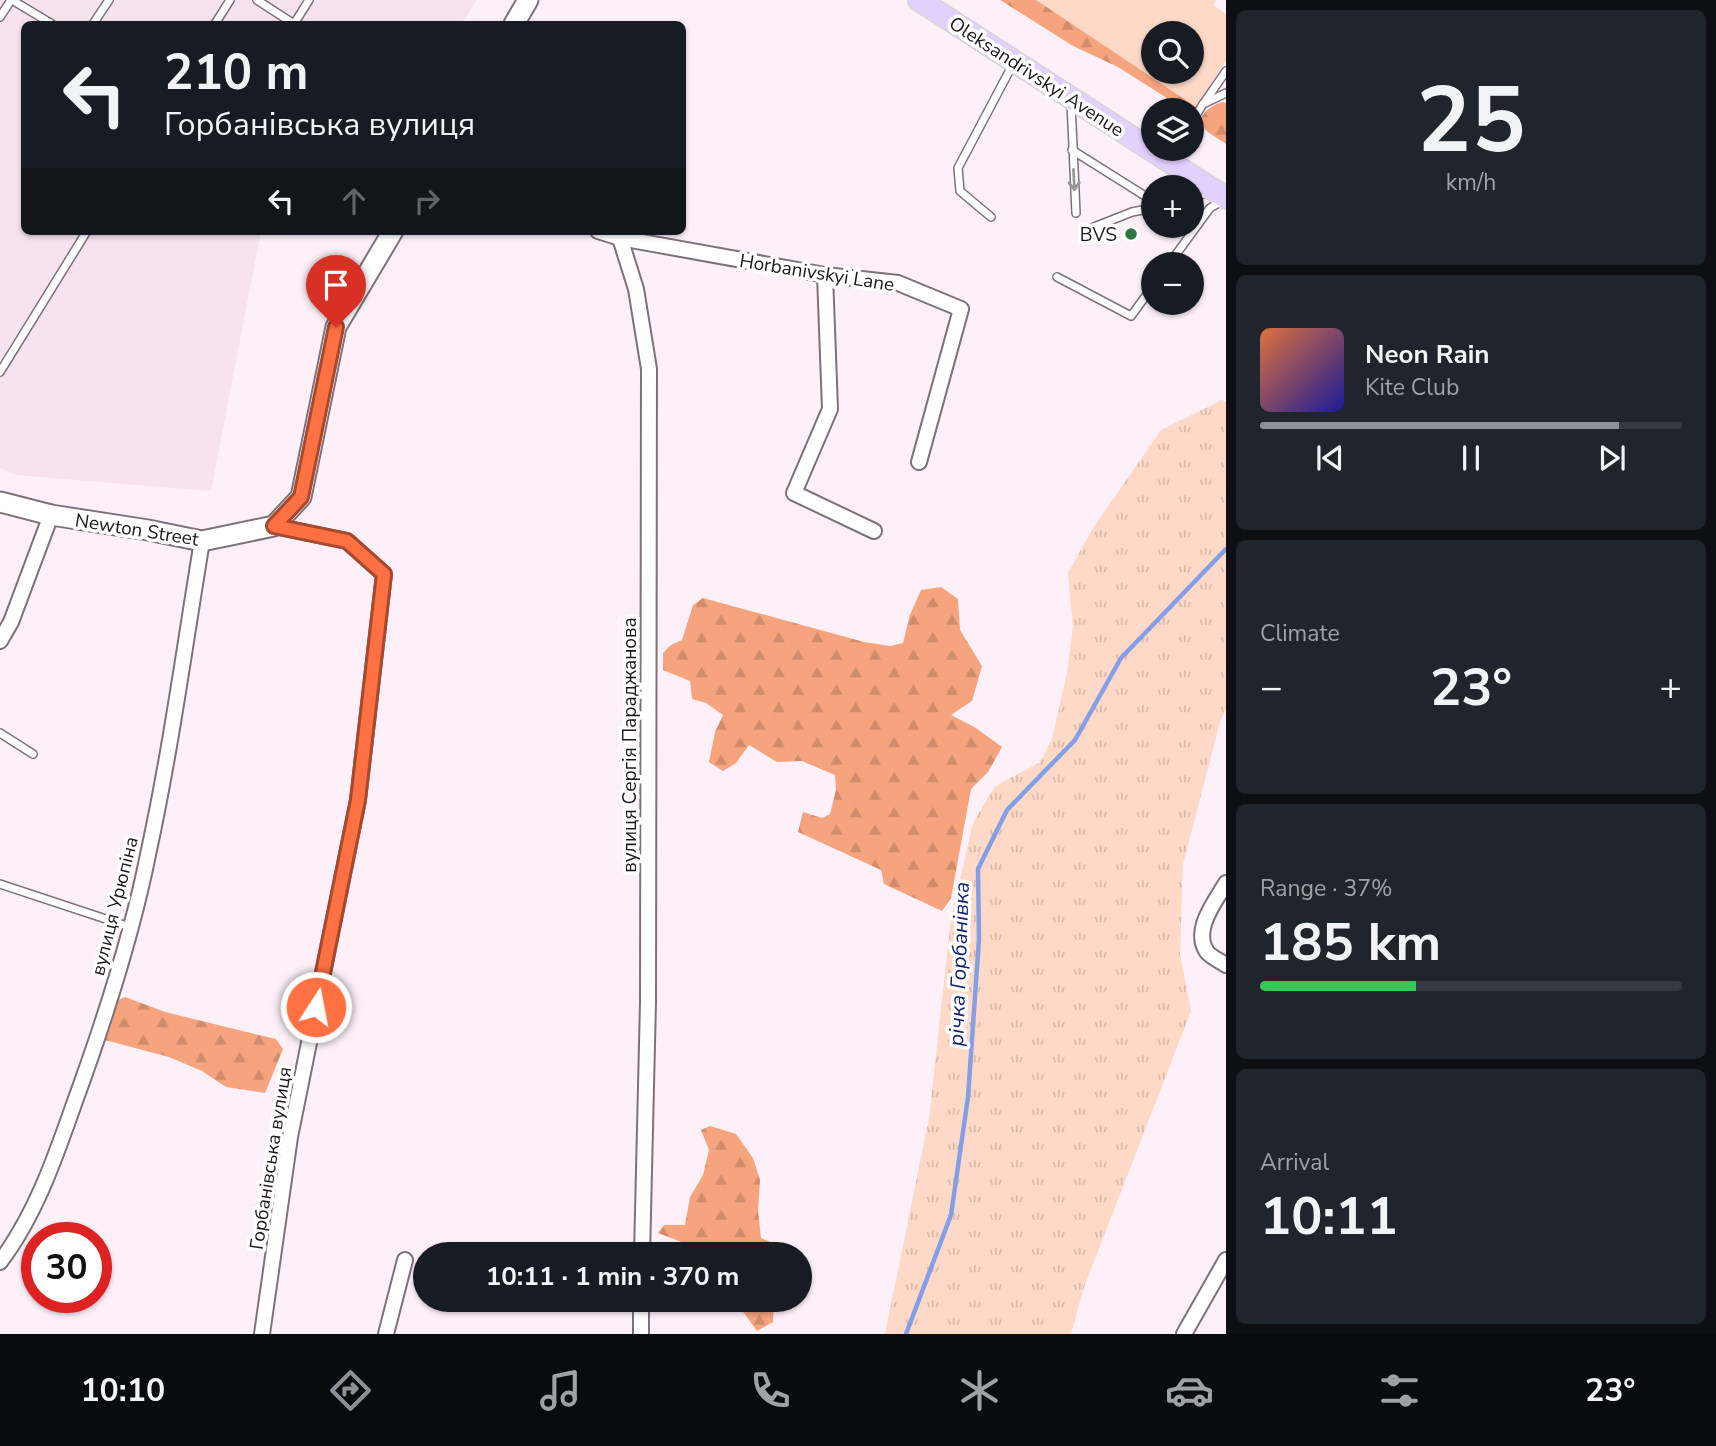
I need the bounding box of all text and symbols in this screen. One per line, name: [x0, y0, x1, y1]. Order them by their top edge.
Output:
street label: Oleksandrivskyi Avenue: [944, 11, 1129, 143]
map controls: [1141, 21, 1204, 315]
button: search: [1141, 21, 1204, 84]
text: 210 m: [164, 39, 308, 106]
icon: left: [49, 49, 140, 140]
text: 25: [1416, 59, 1526, 183]
button: layers: [1141, 98, 1204, 161]
text: Горбанівська вулиця: [164, 103, 475, 146]
text: km/h: [1446, 167, 1496, 198]
one-way arrow: [1068, 168, 1081, 191]
button: +: [1141, 175, 1204, 238]
icon: left: [262, 182, 300, 220]
icon: ahead: [335, 182, 373, 220]
icon: right: [408, 182, 446, 220]
place label: BVS: [1080, 222, 1117, 248]
marker: BVS: [1123, 226, 1139, 242]
street label: Horbanivskyi Lane: [738, 248, 896, 298]
button: −: [1141, 252, 1204, 315]
pin: [306, 255, 366, 327]
icon: arrive: [317, 266, 355, 304]
text: Neon Rain: [1365, 337, 1490, 372]
text: Kite Club: [1365, 372, 1459, 403]
icon: previous: [1311, 439, 1349, 477]
icon: pause: [1452, 439, 1490, 477]
icon: next: [1593, 439, 1631, 477]
street label: Newton Street: [73, 507, 201, 553]
street label: вулиця Сергія Параджанова: [617, 617, 643, 873]
text: Climate: [1260, 618, 1340, 649]
text: 23°: [1430, 652, 1512, 723]
text: −: [1260, 662, 1283, 713]
text: +: [1659, 662, 1682, 713]
street label: вулиця Урюпіна: [85, 834, 145, 979]
text: Range · 37%: [1260, 873, 1392, 904]
water label: річка Горбанівка: [942, 881, 976, 1047]
text: 185 km: [1260, 907, 1441, 978]
position arrow: [279, 970, 353, 1044]
street label: Горбанівська вулиця: [244, 1065, 298, 1251]
text: Arrival: [1260, 1147, 1329, 1178]
text: 10:11: [1260, 1181, 1398, 1252]
speed limit sign: 30: [21, 1222, 112, 1313]
text: 10:11 · 1 min · 370 m: [486, 1259, 739, 1294]
icon: directions: [326, 1366, 375, 1415]
icon: music: [536, 1366, 585, 1415]
icon: phone: [746, 1366, 795, 1415]
icon: climate: [955, 1366, 1004, 1415]
icon: car: [1165, 1366, 1214, 1415]
icon: filters: [1375, 1366, 1424, 1415]
text: 10:10: [80, 1369, 165, 1412]
text: 23°: [1585, 1369, 1635, 1412]

